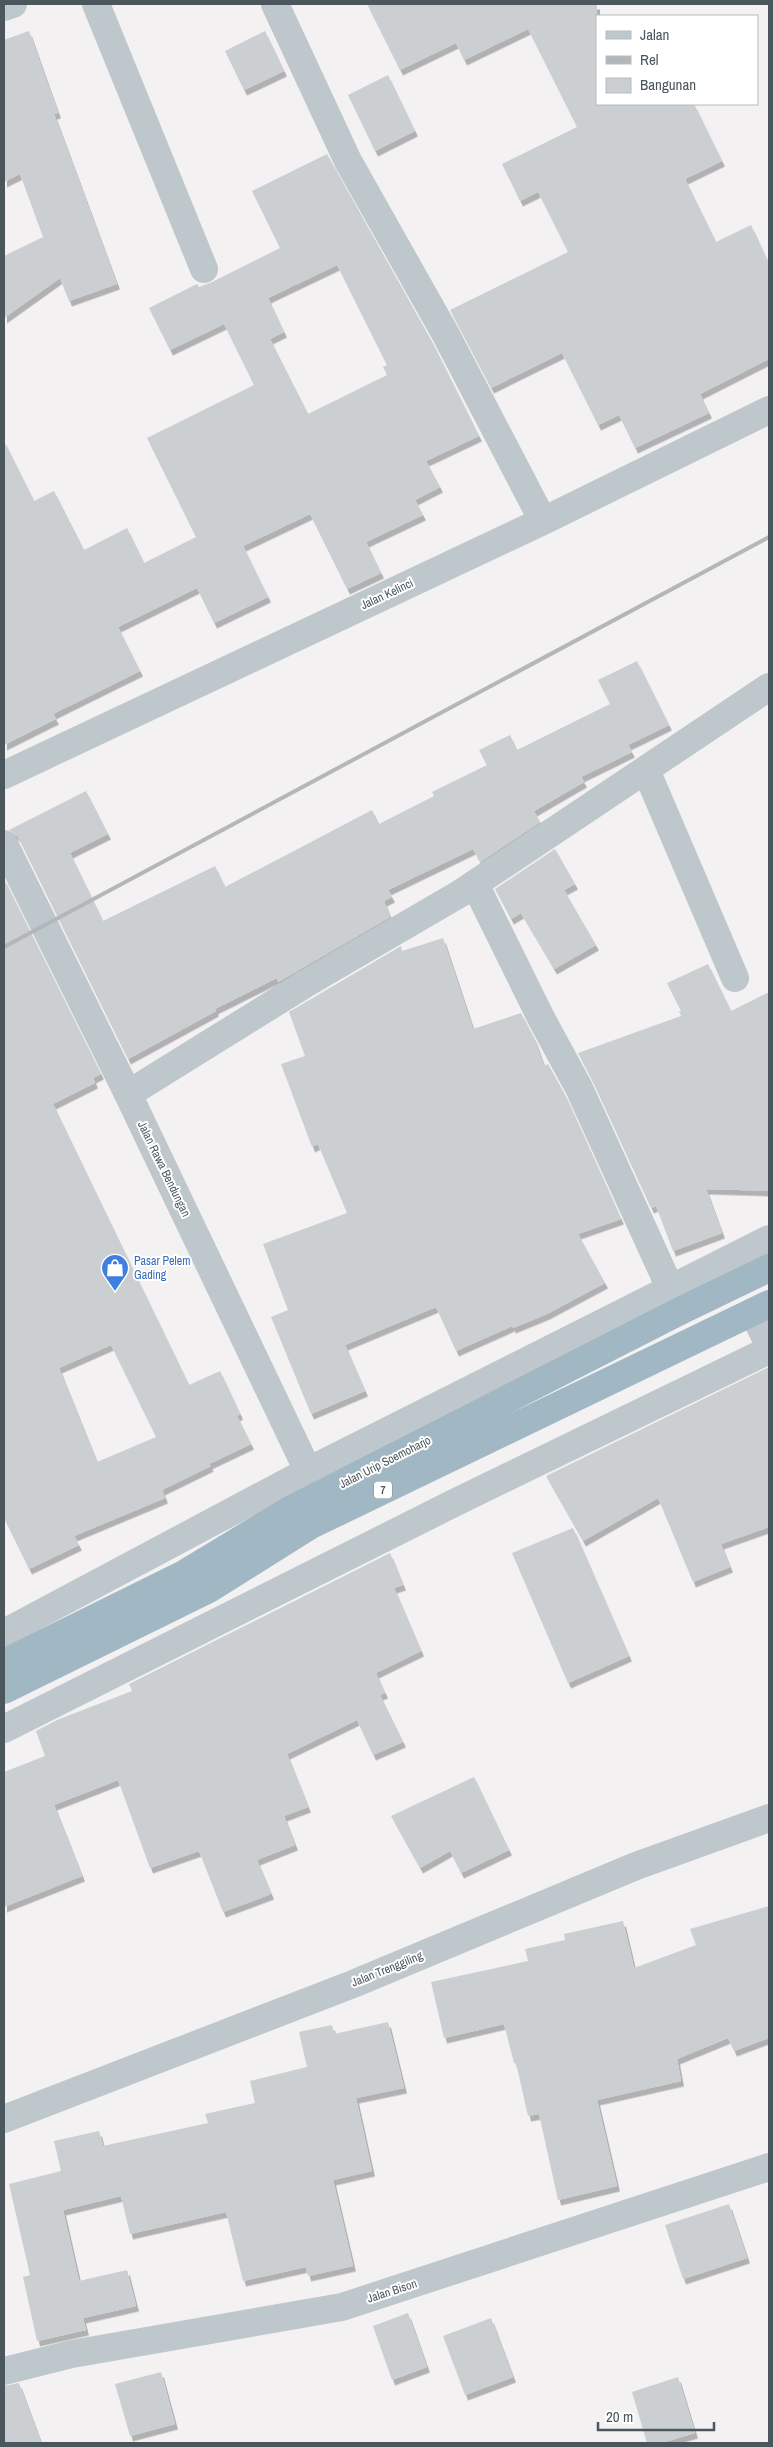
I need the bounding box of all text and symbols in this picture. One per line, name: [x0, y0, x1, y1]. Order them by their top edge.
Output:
legend: [596, 15, 758, 105]
text: Jalan: [640, 24, 669, 45]
text: Rel: [640, 49, 658, 70]
text: Bangunan: [640, 74, 696, 95]
street label: Jalan Kelinci: [358, 575, 416, 613]
street label: Jalan Rawa Bendungan: [134, 1119, 194, 1219]
shop icon: Pasar Pelem Gading: [100, 1253, 130, 1292]
place label: Pasar Pelem Gading: [134, 1253, 190, 1283]
street label: Jalan Urip Soemoharjo: [337, 1432, 433, 1492]
road number: 7: [374, 1482, 392, 1498]
street label: Jalan Trenggiling: [349, 1947, 425, 1991]
street label: Jalan Bison: [365, 2275, 419, 2307]
scale bar: [598, 2400, 714, 2432]
text: 20 m: [606, 2406, 633, 2427]

